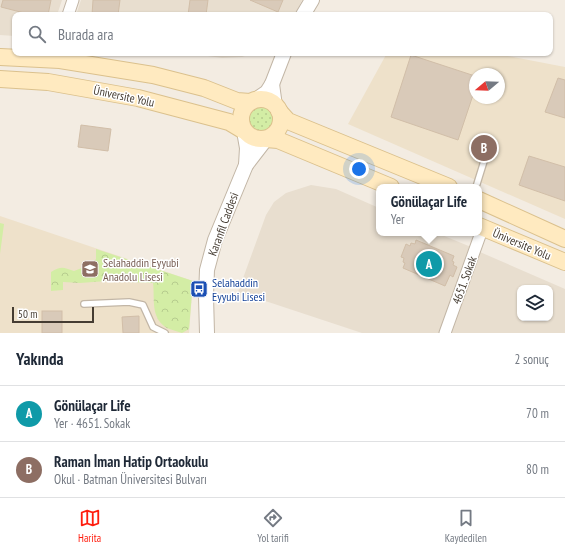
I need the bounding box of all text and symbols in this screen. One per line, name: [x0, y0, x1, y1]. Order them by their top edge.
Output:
search box: [12, 12, 553, 56]
icon: search: [26, 23, 48, 45]
text: Burada ara: [58, 25, 113, 44]
north arrow: [469, 68, 505, 104]
street label: Üniversite Yolu: [92, 82, 156, 110]
pin: B: [471, 133, 497, 163]
your location: [349, 159, 369, 179]
popup: [376, 184, 482, 236]
street label: Karanfil Caddesi: [205, 190, 241, 258]
text: Gönülaçar Life: [391, 192, 467, 211]
text: Yer: [391, 211, 405, 228]
street label: Üniversite Yolu: [491, 225, 553, 263]
pin: A: [416, 249, 442, 279]
street label: 4651. Sokak: [448, 254, 480, 306]
place label: Selahaddin Eyyubi Anadolu Lisesi: [103, 255, 179, 284]
school or university icon: Selahaddin Eyyubi Anadolu Lisesi: [80, 259, 100, 279]
place label: Selahaddin Eyyubi Lisesi: [212, 275, 265, 304]
bus stop icon: Selahaddin Eyyubi Lisesi: [189, 279, 209, 299]
map controls: [517, 285, 553, 321]
button: layers: [517, 285, 553, 321]
scale bar: [12, 305, 94, 324]
text: 50 m: [18, 307, 37, 321]
text: Yakında: [16, 348, 63, 370]
text: 2 sonuç: [514, 351, 549, 368]
text: Gönülaçar Life: [54, 396, 131, 415]
text: A: [26, 405, 32, 422]
text: 70 m: [526, 405, 549, 422]
text: Yer · 4651. Sokak: [54, 415, 130, 432]
text: Raman İman Hatip Ortaokulu: [54, 452, 208, 471]
text: B: [26, 461, 32, 478]
text: 80 m: [526, 461, 549, 478]
text: Okul · Batman Üniversitesi Bulvarı: [54, 471, 207, 488]
tab: Harita: [78, 507, 101, 545]
tab: Yol tarifi: [257, 507, 289, 545]
tab: Kaydedilen: [445, 507, 487, 545]

